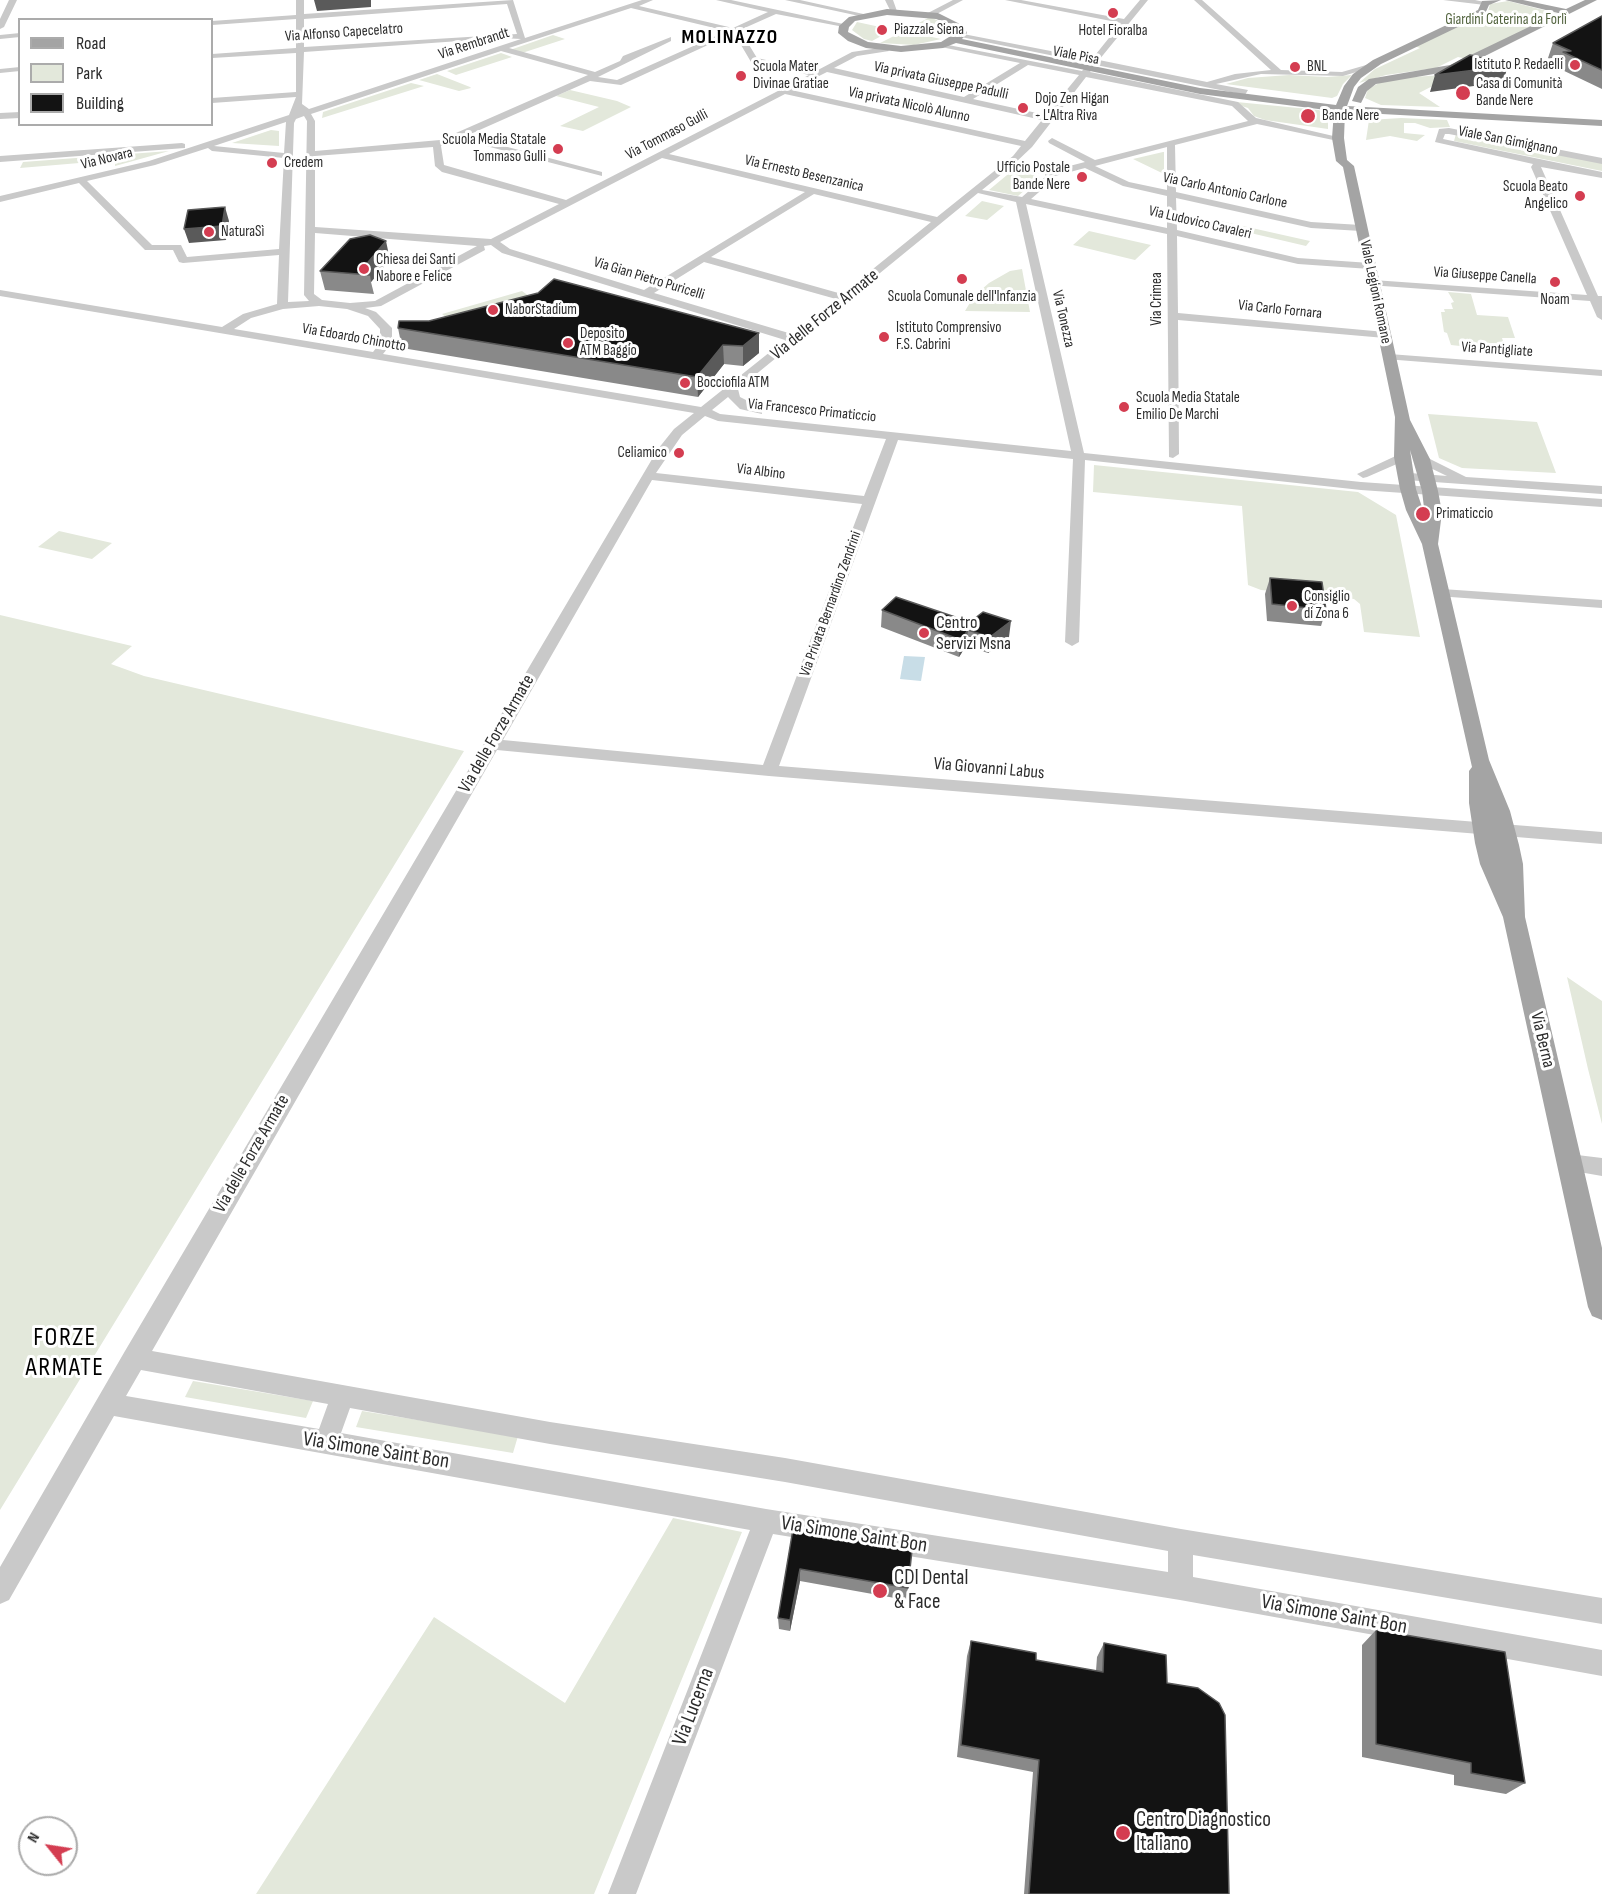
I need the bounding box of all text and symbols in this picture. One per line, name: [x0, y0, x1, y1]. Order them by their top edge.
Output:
marker: Hotel Fioralba: [1106, 6, 1120, 20]
park label: Giardini Caterina da Forlì: [1445, 11, 1567, 29]
legend: [18, 18, 213, 126]
street label: Via Alfonso Capecelatro: [284, 20, 404, 46]
place label: Piazzale Siena: [894, 21, 964, 39]
place label: Hotel Fioralba: [1078, 22, 1148, 40]
marker: Piazzale Siena: [875, 23, 889, 37]
street label: Via Rembrandt: [436, 24, 512, 64]
district label: MOLINAZZO: [681, 26, 779, 50]
text: Road: [76, 33, 106, 54]
street label: Viale Pisa: [1051, 43, 1101, 69]
place label: Istituto P. Redaelli: [1474, 56, 1563, 74]
place label: Scuola Mater Divinae Gratiae: [753, 58, 829, 93]
street label: Via privata Giuseppe Padulli: [872, 58, 1010, 104]
place label: BNL: [1307, 58, 1327, 76]
marker: Istituto P. Redaelli: [1568, 58, 1582, 72]
marker: BNL: [1288, 60, 1302, 74]
text: Park: [76, 63, 102, 84]
marker: Scuola Mater Divinae Gratiae: [734, 69, 748, 83]
place label: Casa di Comunità Bande Nere: [1476, 75, 1562, 110]
street label: Via privata Nicolò Alunno: [847, 83, 971, 127]
marker: Casa di Comunità Bande Nere: [1454, 84, 1472, 102]
place label: Dojo Zen Higan - L'Altra Riva: [1035, 90, 1109, 125]
text: Building: [76, 93, 124, 114]
marker: Dojo Zen Higan - L'Altra Riva: [1016, 101, 1030, 115]
street label: Via Tommaso Gulli: [623, 106, 711, 164]
marker: Bande Nere: [1299, 107, 1317, 125]
place label: Bande Nere: [1322, 107, 1379, 125]
street label: Viale San Gimignano: [1457, 123, 1559, 159]
place label: Scuola Media Statale Tommaso Gulli: [442, 131, 546, 166]
marker: Scuola Media Statale Tommaso Gulli: [551, 142, 565, 156]
street label: Via Novara: [79, 144, 135, 174]
street label: Via Ernesto Besenzanica: [743, 152, 865, 196]
place label: Credem: [284, 154, 323, 172]
marker: Credem: [265, 156, 279, 170]
place label: Ufficio Postale Bande Nere: [997, 159, 1070, 194]
street label: Via Carlo Antonio Carlone: [1161, 169, 1289, 213]
marker: Ufficio Postale Bande Nere: [1075, 170, 1089, 184]
place label: Scuola Beato Angelico: [1503, 178, 1568, 213]
marker: Scuola Beato Angelico: [1573, 189, 1587, 203]
street label: Via Ludovico Cavaleri: [1147, 202, 1253, 244]
place label: NaturaSì: [221, 223, 264, 241]
marker: NaturaSì: [202, 225, 216, 239]
street label: Viale Legioni Romane: [1355, 239, 1395, 345]
place label: Chiesa dei Santi Nabore e Felice: [376, 251, 456, 286]
street label: Via Gian Pietro Puricelli: [591, 254, 707, 304]
marker: Chiesa dei Santi Nabore e Felice: [357, 262, 371, 276]
street label: Via Giuseppe Canella: [1433, 263, 1537, 289]
street label: Via delle Forze Armate: [767, 265, 883, 365]
marker: Scuola Comunale dell'Infanzia: [955, 272, 969, 286]
street label: Via Crimea: [1148, 272, 1166, 326]
marker: Noam: [1548, 275, 1562, 289]
place label: Scuola Comunale dell'Infanzia: [888, 288, 1036, 306]
street label: Via Tonezza: [1048, 289, 1078, 349]
place label: Noam: [1540, 291, 1570, 309]
street label: Via Carlo Fornara: [1237, 297, 1323, 323]
place label: NaborStadium: [505, 301, 577, 319]
marker: NaborStadium: [486, 303, 500, 317]
place label: Istituto Comprensivo F.S. Cabrini: [896, 319, 1001, 354]
street label: Via Edoardo Chinotto: [301, 320, 407, 356]
place label: Deposito ATM Baggio: [580, 325, 637, 360]
marker: Istituto Comprensivo F.S. Cabrini: [877, 330, 891, 344]
marker: Deposito ATM Baggio: [561, 336, 575, 350]
street label: Via Pantigliate: [1461, 339, 1533, 361]
place label: Bocciofila ATM: [697, 374, 769, 392]
marker: Bocciofila ATM: [678, 376, 692, 390]
place label: Scuola Media Statale Emilio De Marchi: [1136, 389, 1240, 424]
street label: Via Francesco Primaticcio: [747, 395, 877, 427]
marker: Scuola Media Statale Emilio De Marchi: [1117, 400, 1131, 414]
place label: Celiamico: [618, 444, 667, 462]
marker: Celiamico: [672, 446, 686, 460]
street label: Via Albino: [736, 460, 786, 484]
marker: Primaticcio: [1414, 505, 1432, 523]
place label: Primaticcio: [1436, 505, 1493, 523]
street label: Via Privata Bernardino Zendrini: [796, 529, 866, 679]
place label: Consiglio di Zona 6: [1304, 588, 1350, 623]
marker: Consiglio di Zona 6: [1285, 599, 1299, 613]
place label: Centro Servizi Msna: [936, 612, 1011, 654]
marker: Centro Servizi Msna: [917, 626, 931, 640]
street label: Via delle Forze Armate: [454, 671, 540, 797]
street label: Via Giovanni Labus: [933, 753, 1045, 785]
street label: Via Berna: [1525, 1010, 1559, 1070]
street label: Via delle Forze Armate: [209, 1091, 295, 1217]
district label: FORZE ARMATE: [26, 1322, 104, 1384]
street label: Via Simone Saint Bon: [301, 1427, 451, 1475]
street label: Via Simone Saint Bon: [779, 1511, 929, 1559]
place label: CDI Dental & Face: [894, 1566, 968, 1616]
marker: CDI Dental & Face: [871, 1582, 889, 1600]
street label: Via Simone Saint Bon: [1259, 1590, 1409, 1640]
street label: Via Lucerna: [668, 1665, 720, 1749]
place label: Centro Diagnostico Italiano: [1136, 1808, 1271, 1858]
north arrow: [18, 1816, 78, 1876]
marker: Centro Diagnostico Italiano: [1114, 1824, 1132, 1842]
text: N: [23, 1829, 44, 1846]

